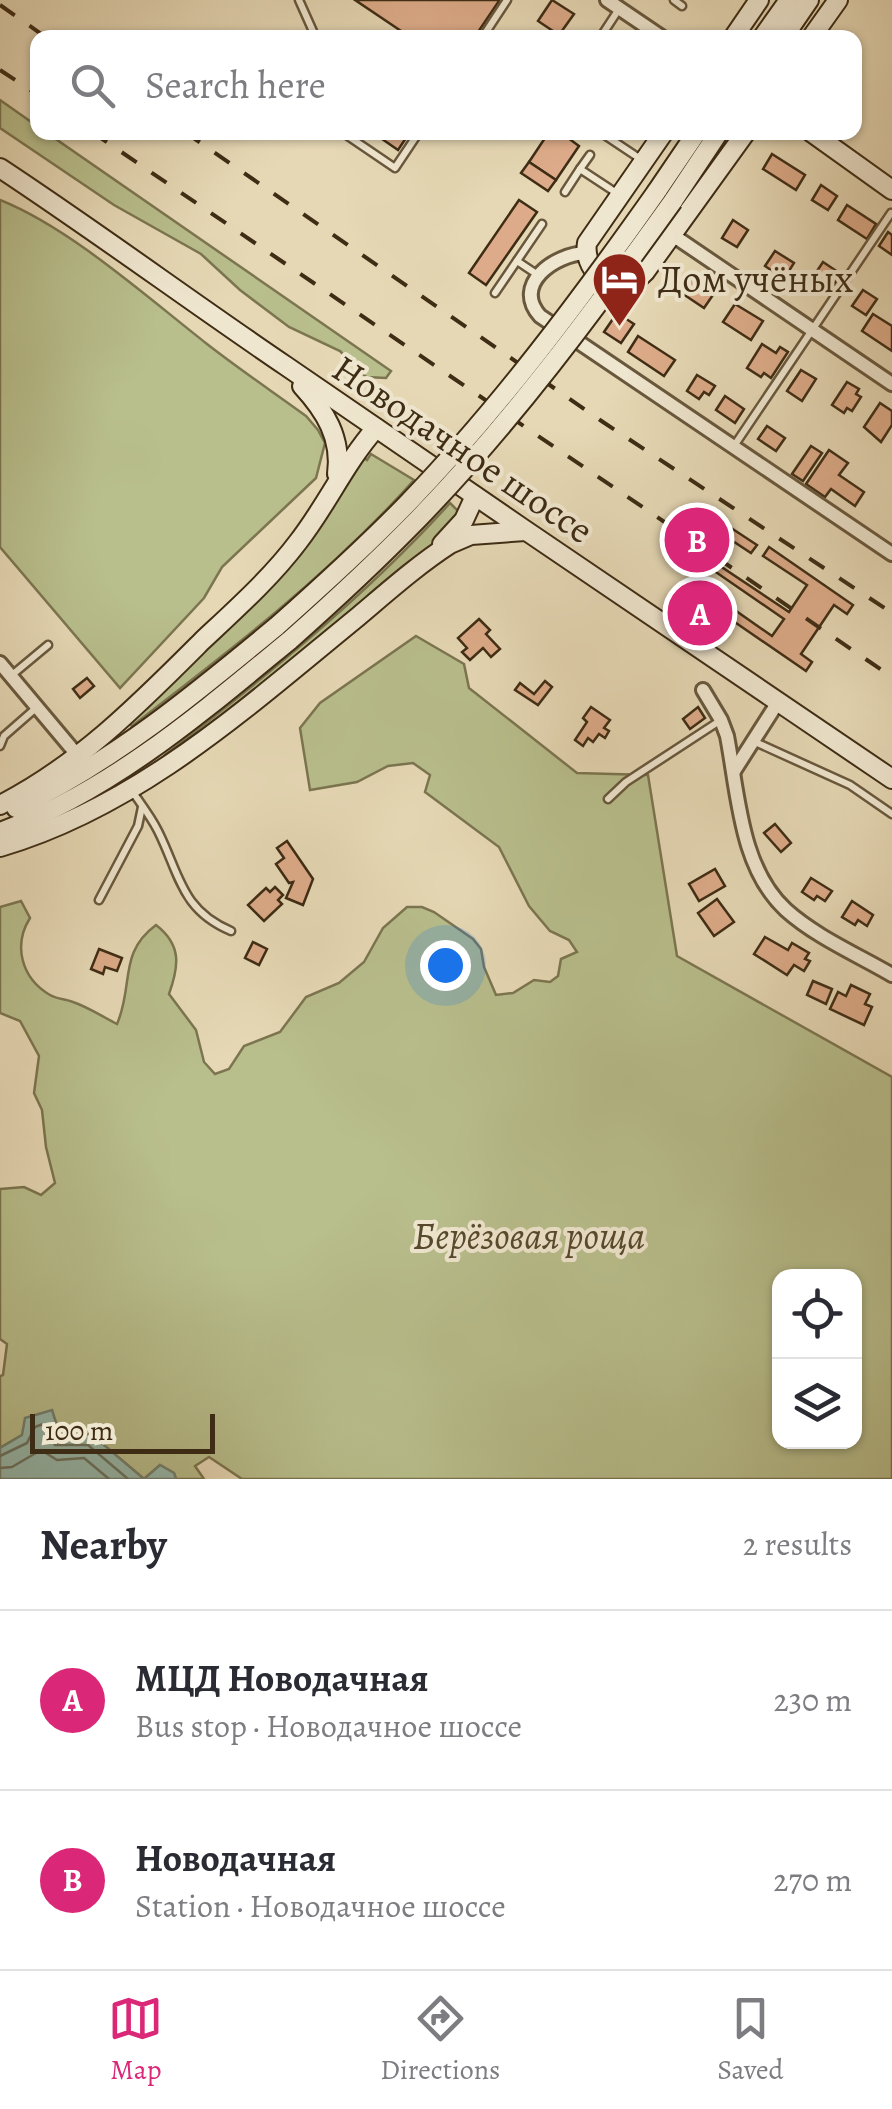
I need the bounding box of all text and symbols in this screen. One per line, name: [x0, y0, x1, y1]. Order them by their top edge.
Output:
search box: [30, 30, 862, 140]
icon: search: [65, 58, 120, 113]
text: Search here: [145, 59, 326, 111]
hotel icon: Дом учёных: [589, 249, 649, 328]
place label: Дом учёных: [658, 253, 854, 305]
street label: Новодачное шоссе: [322, 342, 604, 556]
pin: B: [664, 502, 730, 578]
pin: A: [668, 576, 732, 650]
your location: [420, 940, 471, 991]
park label: Берёзовая роща: [413, 1210, 645, 1262]
map controls: [772, 1269, 862, 1449]
button: locate: [772, 1269, 862, 1359]
button: layers: [772, 1359, 862, 1449]
scale bar: [30, 1409, 215, 1454]
text: 100 m: [45, 1412, 113, 1450]
text: Nearby: [40, 1516, 167, 1573]
text: 2 results: [743, 1522, 852, 1566]
text: МЦД Новодачная: [135, 1652, 429, 1704]
text: A: [62, 1678, 83, 1722]
text: 230 m: [773, 1678, 852, 1722]
text: Bus stop · Новодачное шоссе: [135, 1704, 522, 1748]
text: Новодачная: [135, 1832, 336, 1884]
text: B: [62, 1858, 83, 1902]
text: 270 m: [773, 1858, 852, 1902]
text: Station · Новодачное шоссе: [135, 1884, 506, 1928]
tab: Map: [108, 1991, 163, 2089]
tab: Directions: [380, 1991, 500, 2089]
tab: Saved: [717, 1991, 784, 2089]

